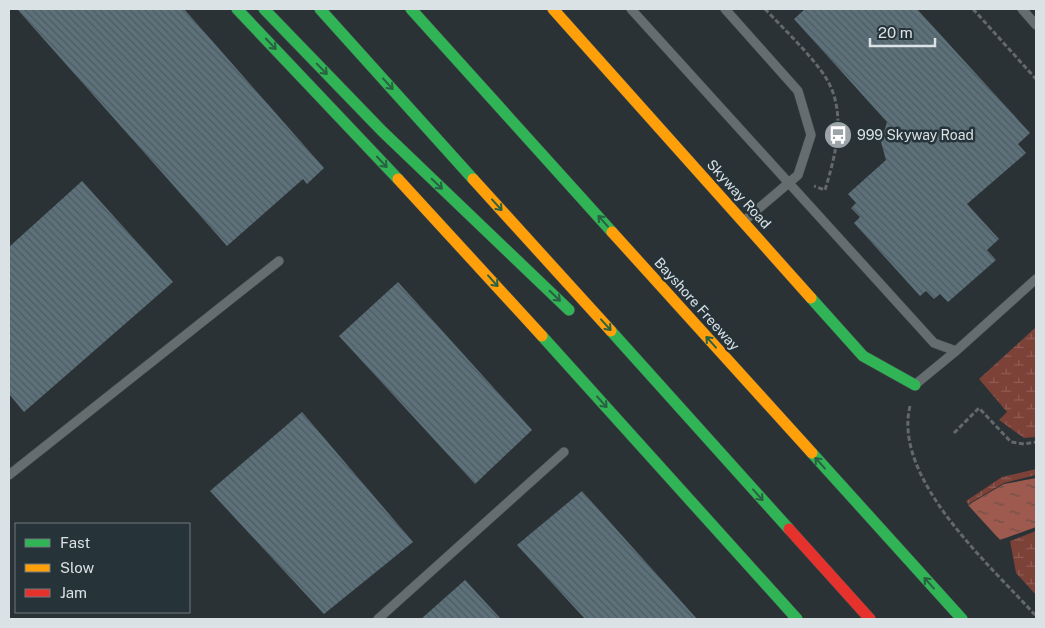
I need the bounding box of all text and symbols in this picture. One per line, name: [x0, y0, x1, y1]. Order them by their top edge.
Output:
scale bar: [870, 15, 935, 47]
text: 20 m: [878, 24, 913, 41]
one-way arrow: [265, 38, 277, 50]
one-way arrow: [316, 63, 328, 75]
one-way arrow: [382, 77, 394, 90]
bus stop icon: 999 Skyway Road: [823, 120, 853, 150]
place label: 999 Skyway Road: [857, 127, 974, 143]
one-way arrow: [376, 156, 388, 168]
street label: Skyway Road: [704, 156, 774, 232]
one-way arrow: [431, 178, 443, 190]
one-way arrow: [491, 198, 503, 211]
one-way arrow: [597, 215, 608, 228]
street label: Bayshore Freeway: [651, 254, 743, 354]
one-way arrow: [487, 275, 499, 288]
one-way arrow: [548, 290, 561, 302]
one-way arrow: [600, 319, 611, 332]
one-way arrow: [705, 335, 717, 348]
one-way arrow: [596, 396, 607, 409]
one-way arrow: [814, 456, 826, 469]
one-way arrow: [753, 489, 764, 502]
legend: [15, 523, 190, 613]
text: Fast: [60, 534, 90, 551]
text: Slow: [60, 559, 95, 576]
one-way arrow: [923, 577, 935, 590]
text: Jam: [60, 584, 87, 601]

